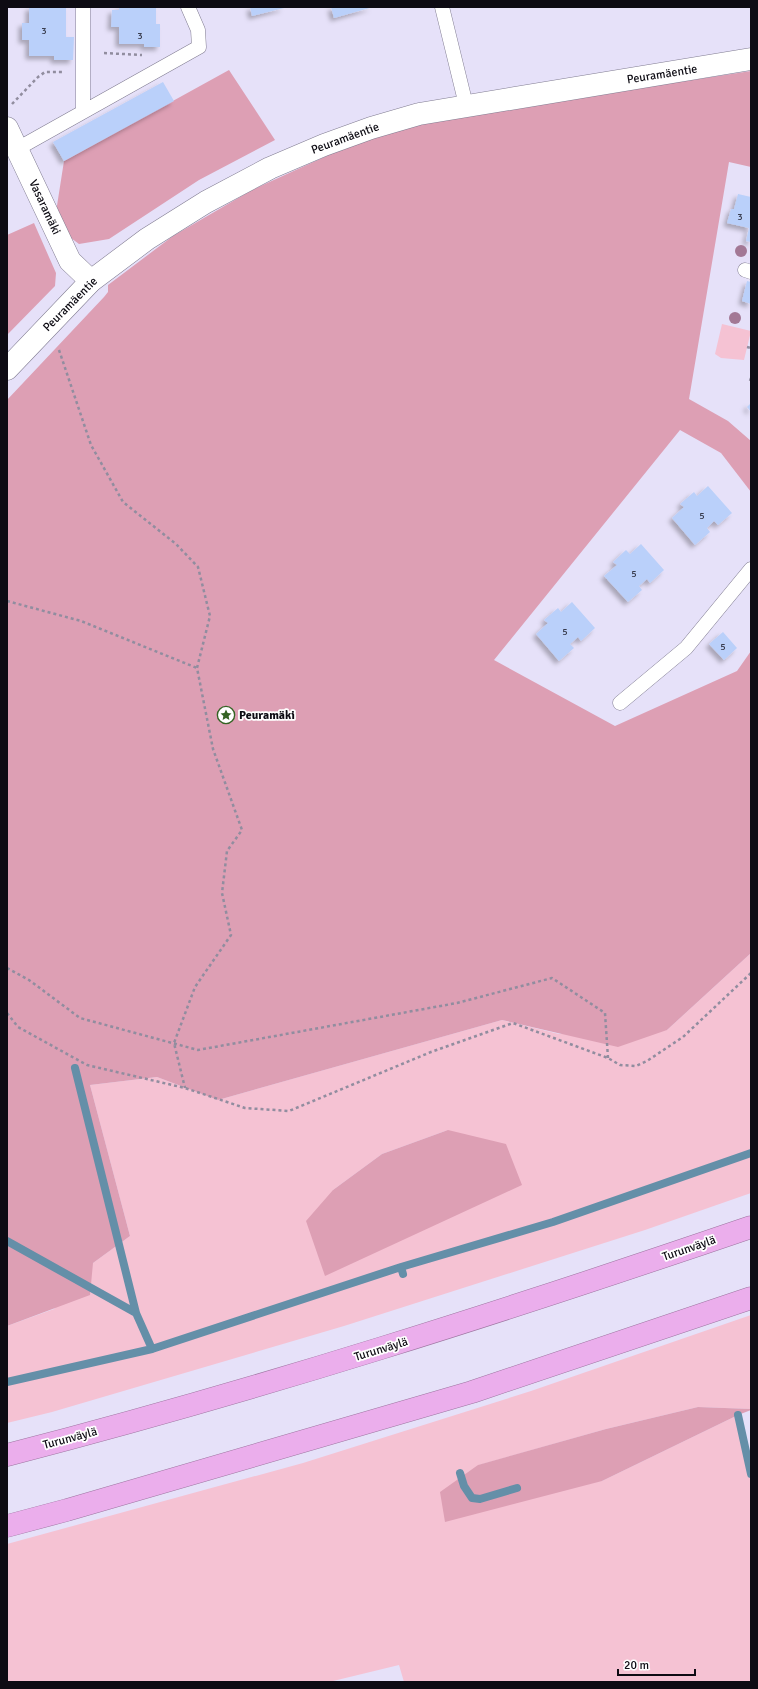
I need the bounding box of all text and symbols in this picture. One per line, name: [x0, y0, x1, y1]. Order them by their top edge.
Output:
house number: 3: [41, 25, 47, 37]
house number: 3: [137, 30, 143, 42]
street label: Peuramäentie: [626, 62, 698, 87]
street label: Peuramäentie: [309, 119, 381, 158]
street label: Vasaramäki: [25, 177, 64, 237]
house number: 3: [737, 211, 743, 223]
street label: Peuramäentie: [40, 274, 101, 335]
house number: 5: [699, 510, 705, 522]
house number: 5: [631, 568, 637, 580]
house number: 5: [562, 626, 568, 638]
house number: 5: [720, 641, 726, 653]
place icon: Peuramäki: [216, 705, 236, 725]
place label: Peuramäki: [239, 708, 295, 723]
street label: Turunväylä: [661, 1232, 718, 1265]
street label: Turunväylä: [352, 1334, 410, 1365]
street label: Turunväylä: [41, 1424, 99, 1453]
scale bar: [618, 1651, 695, 1677]
text: 20 m: [624, 1658, 649, 1673]

